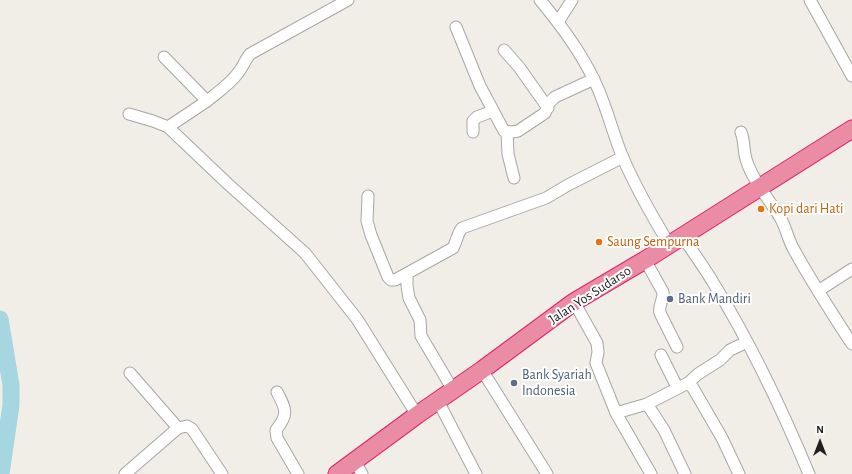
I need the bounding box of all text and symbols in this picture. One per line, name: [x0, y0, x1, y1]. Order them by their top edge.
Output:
place label: Kopi dari Hati: [769, 201, 843, 217]
marker: Kopi dari Hati: [756, 204, 766, 214]
place label: Saung Sempurna: [607, 234, 699, 250]
marker: Saung Sempurna: [594, 237, 604, 247]
street label: Jalan Yos Sudarso: [546, 262, 634, 328]
place label: Bank Mandiri: [678, 291, 751, 307]
marker: Bank Mandiri: [665, 294, 675, 304]
place label: Bank Syariah Indonesia: [522, 367, 592, 400]
marker: Bank Syariah Indonesia: [509, 378, 519, 388]
north arrow: [800, 422, 840, 462]
text: N: [816, 424, 824, 435]

